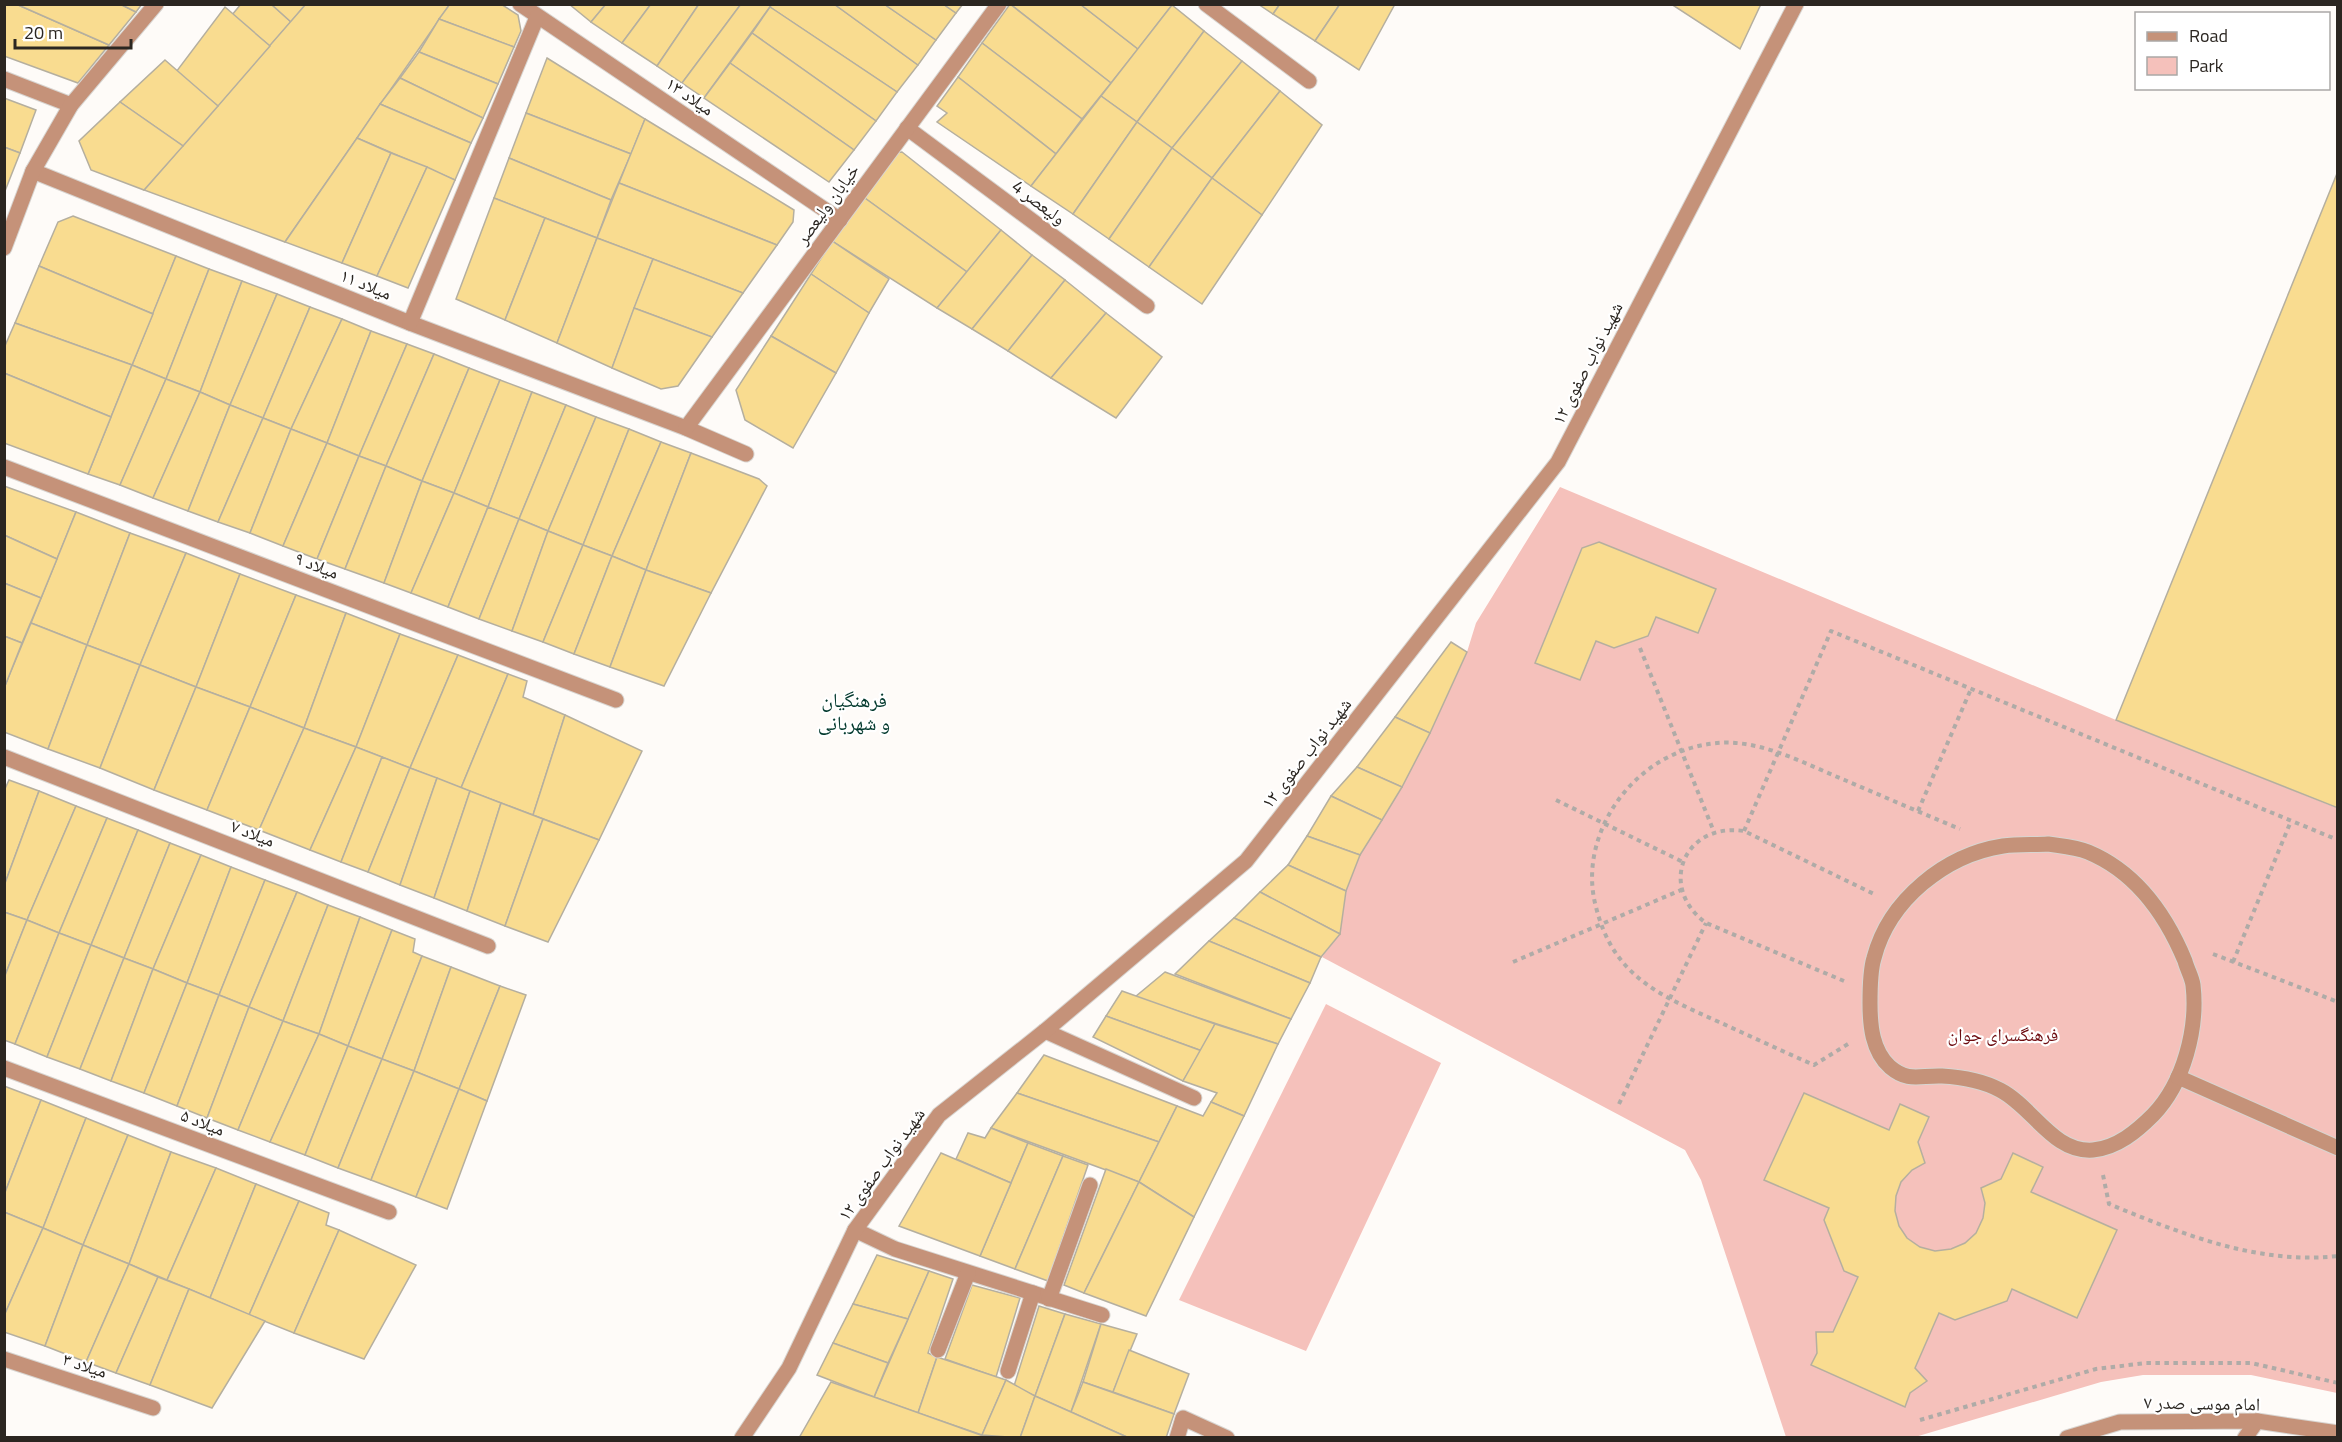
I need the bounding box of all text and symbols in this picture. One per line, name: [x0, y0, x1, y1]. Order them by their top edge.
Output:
scale bar: [15, 12, 130, 50]
legend: [2135, 12, 2330, 90]
text: 20 m: [24, 19, 63, 46]
text: Road: [2189, 22, 2228, 49]
text: Park: [2189, 52, 2224, 79]
street label: میلاد ۱۳: [660, 70, 720, 122]
street label: خیابان ولیعصر: [788, 158, 866, 251]
street label: ولیعصر 4: [1006, 173, 1072, 231]
street label: میلاد ۱۱: [336, 262, 396, 306]
street label: شهید نواب صفوی ۱۲: [1545, 297, 1629, 429]
street label: میلاد ۹: [291, 544, 343, 586]
district label: فرهنگیان و شهربانی: [818, 684, 890, 738]
street label: شهید نواب صفوی ۱۲: [1254, 692, 1358, 814]
street label: میلاد ۷: [227, 812, 279, 854]
park label: فرهنگسرای جوان: [1948, 1021, 2058, 1048]
street label: میلاد ۵: [177, 1101, 229, 1143]
street label: شهید نواب صفوی ۱۲: [831, 1102, 931, 1226]
street label: میلاد ۳: [59, 1345, 111, 1385]
street label: امام موسی صدر ۷: [2144, 1388, 2260, 1418]

